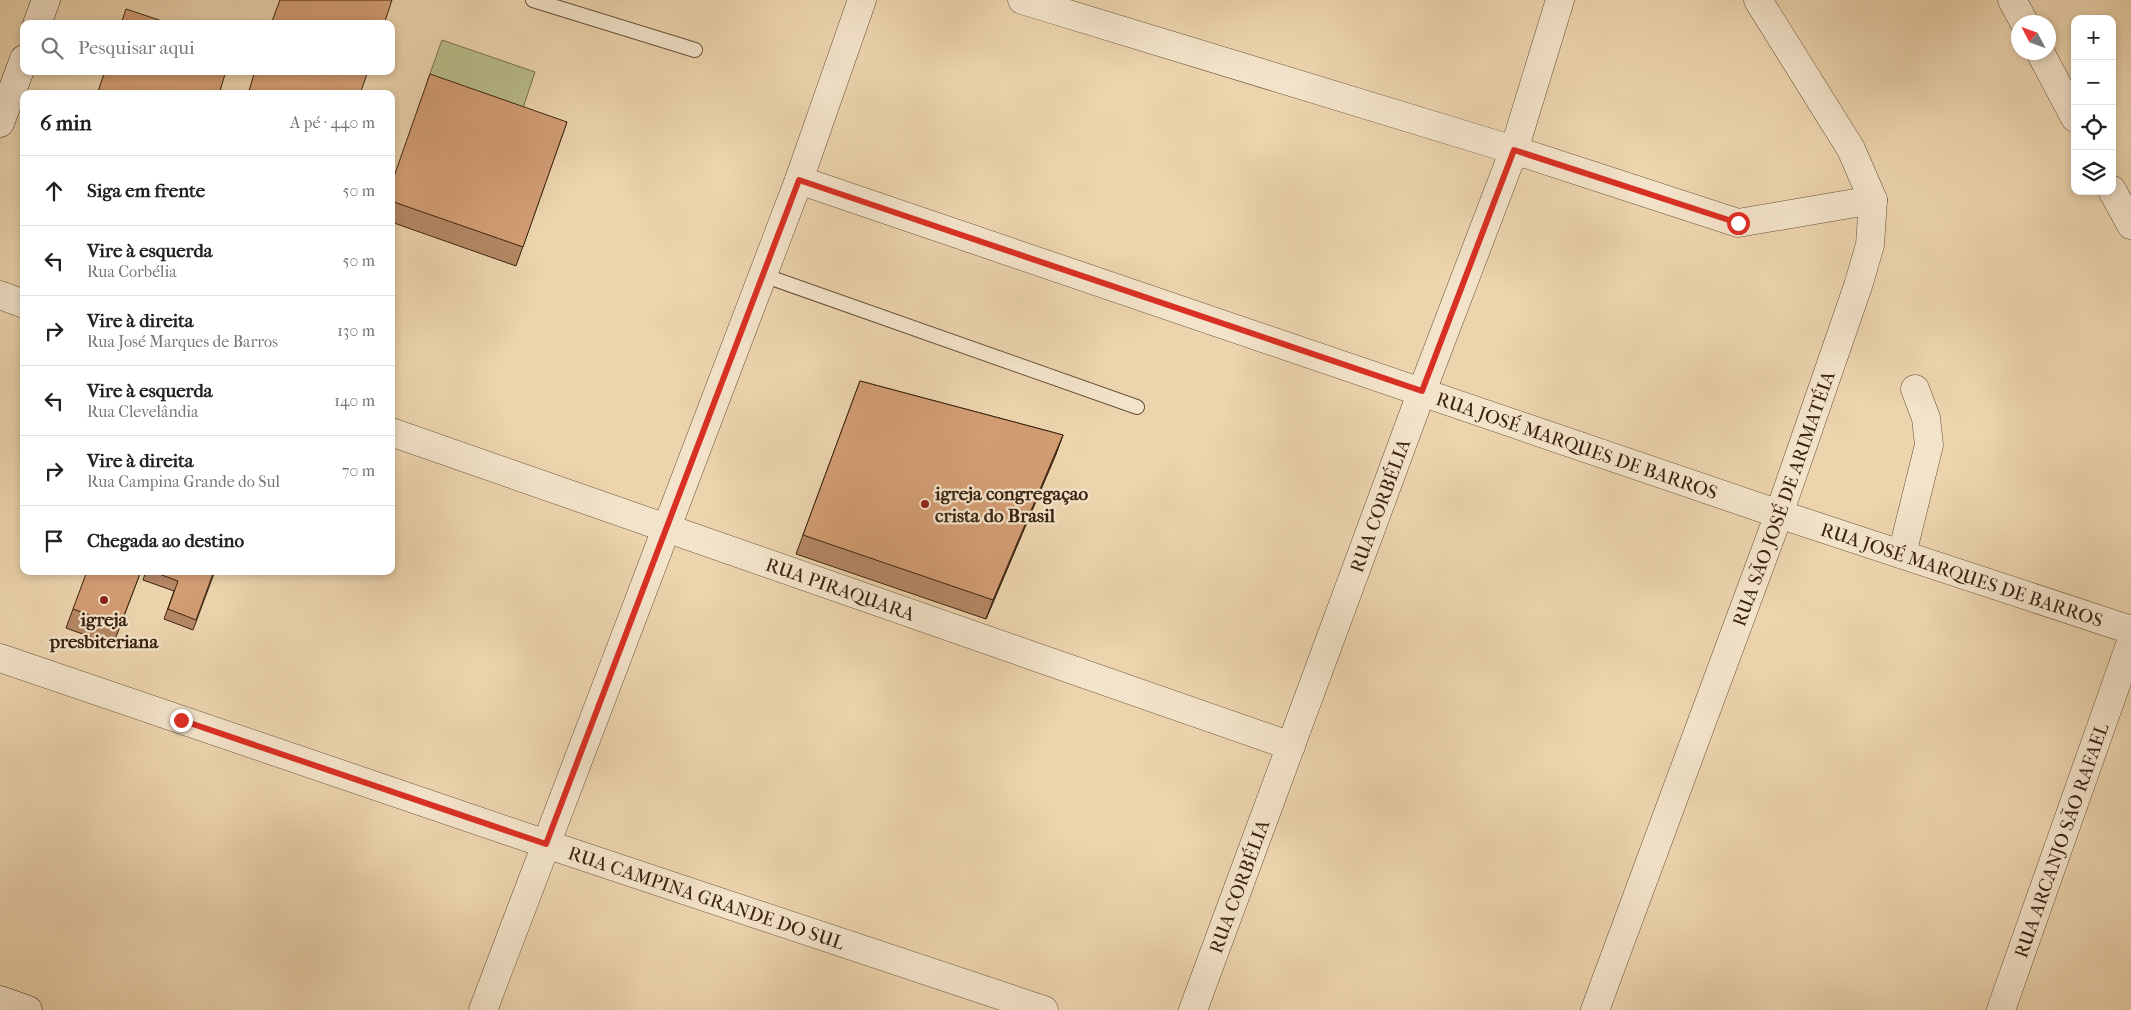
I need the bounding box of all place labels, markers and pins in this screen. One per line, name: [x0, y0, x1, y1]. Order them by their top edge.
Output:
place label: igreja congregaçao crista do Brasil: [934, 483, 1089, 527]
marker: igreja congregaçao crista do Brasil: [919, 498, 931, 510]
marker: igreja presbiteriana: [98, 594, 110, 606]
place label: igreja presbiteriana: [49, 609, 159, 653]

